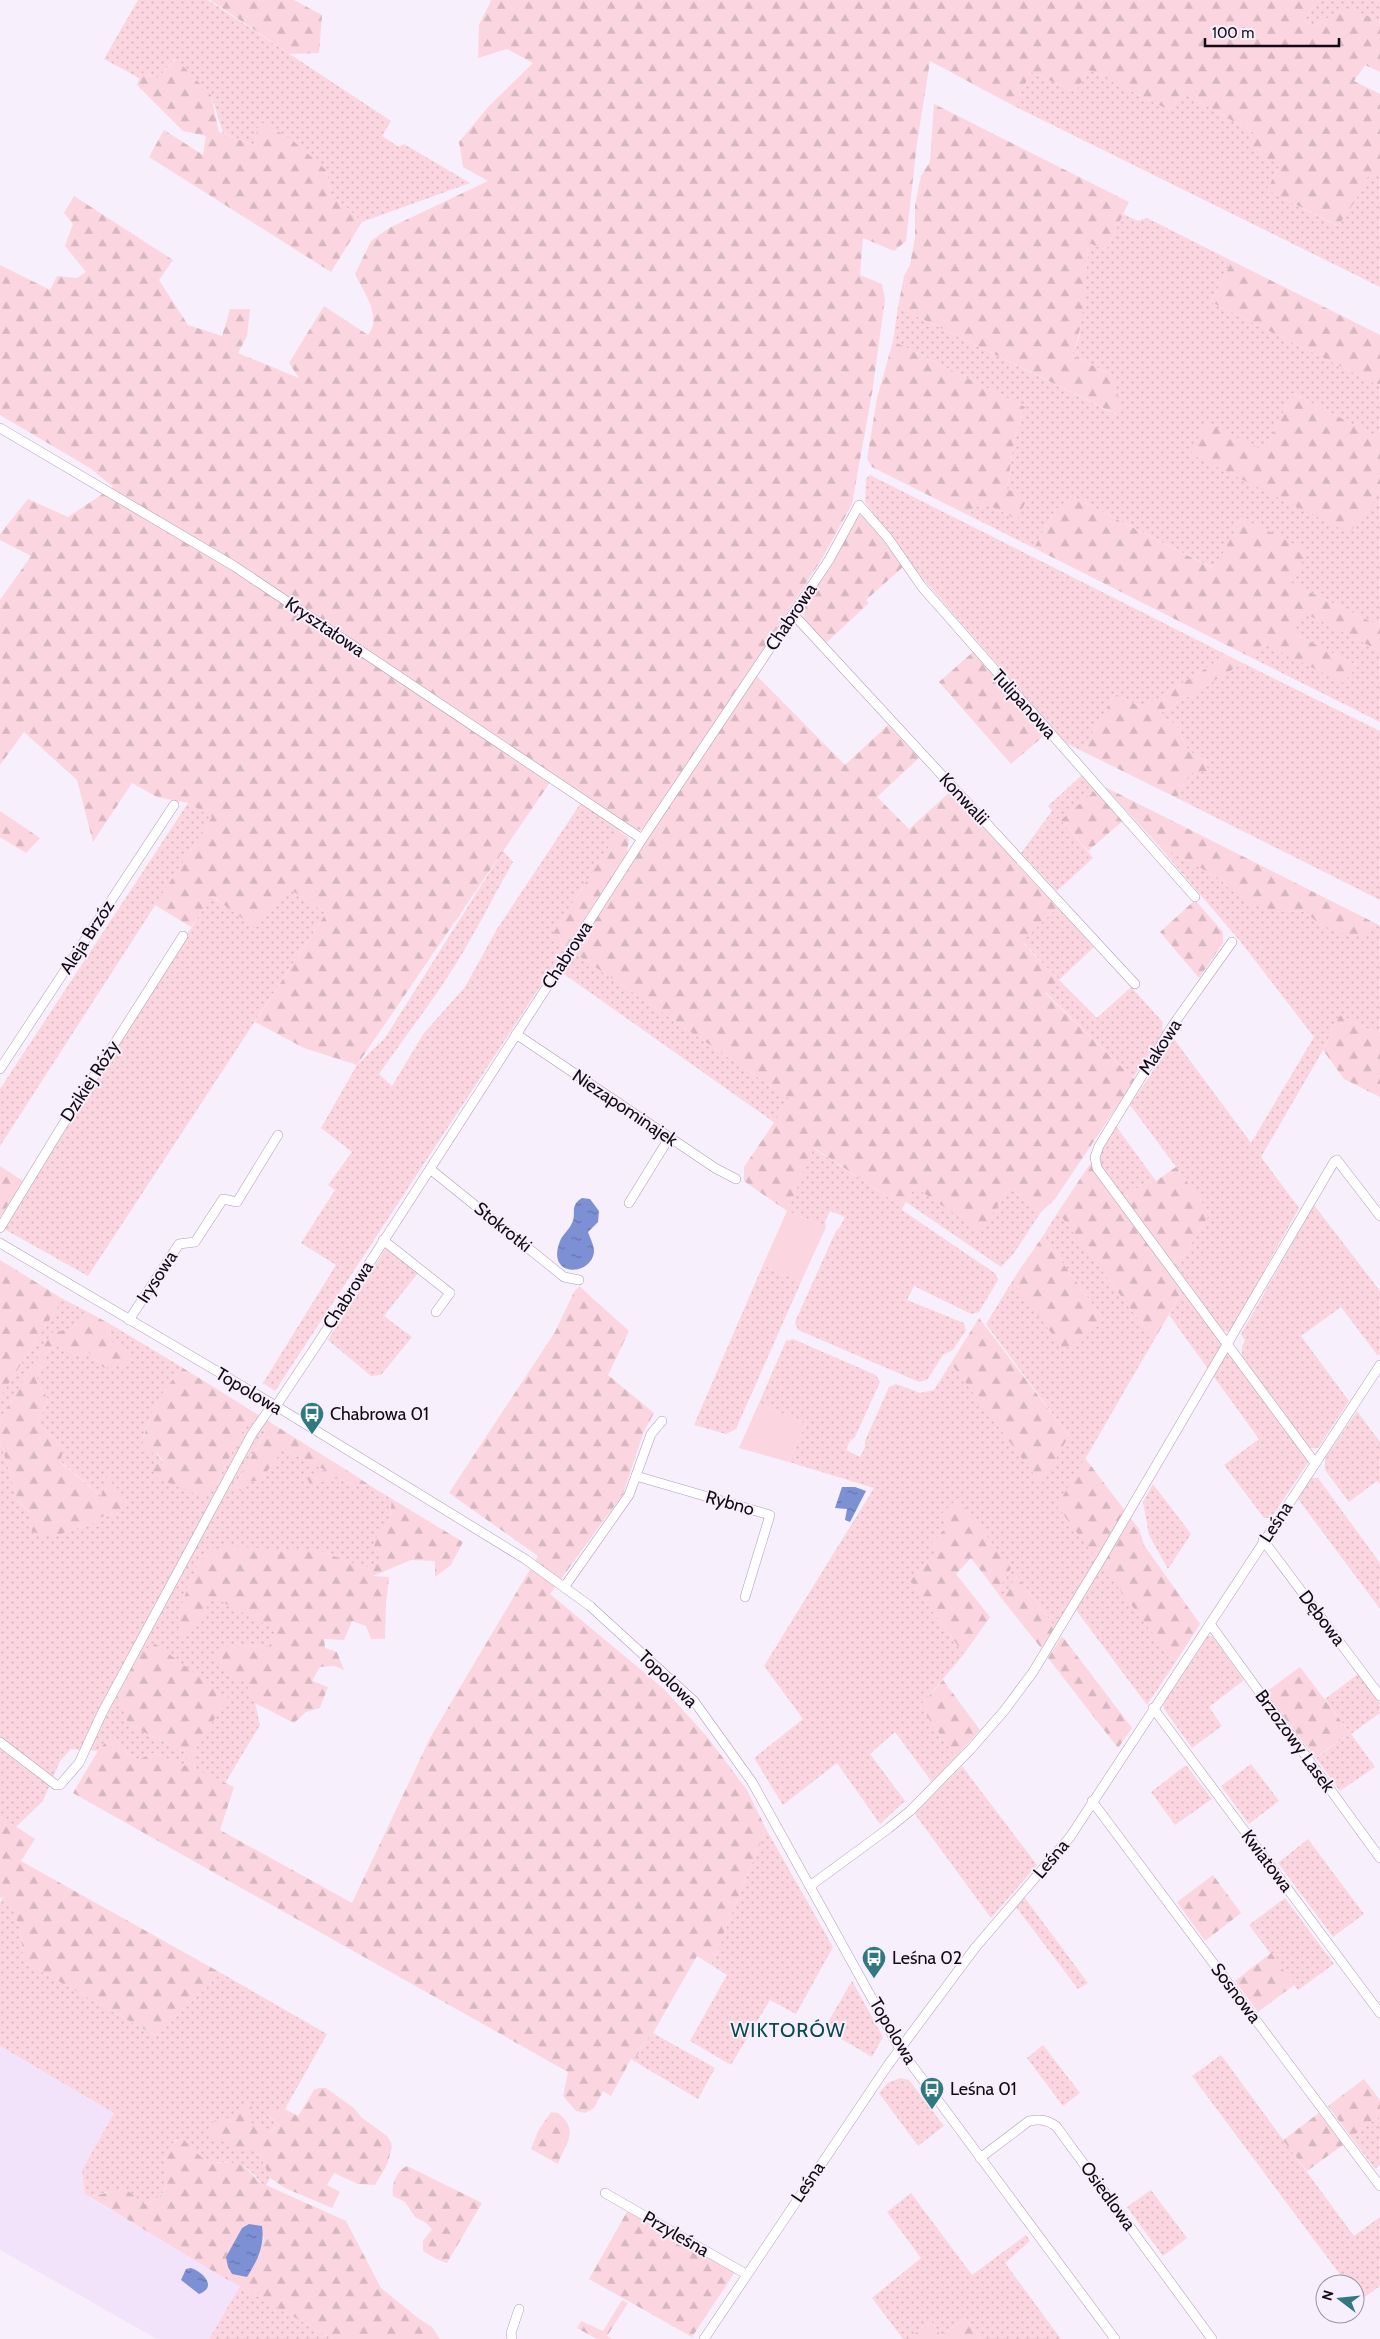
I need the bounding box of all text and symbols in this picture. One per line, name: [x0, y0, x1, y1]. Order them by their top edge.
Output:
scale bar: [1205, 15, 1339, 47]
text: 100 m: [1212, 24, 1254, 42]
street label: Chabrowa: [761, 579, 822, 655]
street label: Kryształowa: [281, 592, 369, 662]
street label: Tulipanowa: [987, 665, 1061, 743]
street label: Konwalii: [935, 768, 993, 830]
street label: Aleja Brzóz: [55, 895, 119, 978]
street label: Chabrowa: [537, 917, 597, 993]
street label: Makowa: [1134, 1015, 1186, 1079]
street label: Dzikiej Róży: [56, 1036, 124, 1126]
street label: Niezapominajek: [568, 1065, 682, 1152]
street label: Stokrotki: [470, 1197, 536, 1257]
street label: Irysowa: [132, 1246, 182, 1307]
street label: Chabrowa: [318, 1257, 378, 1333]
street label: Topolowa: [212, 1363, 287, 1420]
bus stop icon: Chabrowa 01: [299, 1401, 325, 1435]
place label: Chabrowa 01: [330, 1403, 429, 1425]
street label: Rybno: [703, 1486, 757, 1520]
street label: Leśna: [1255, 1497, 1297, 1547]
street label: Dębowa: [1294, 1586, 1350, 1650]
street label: Topolowa: [634, 1646, 702, 1713]
street label: Brzozowy Lasek: [1251, 1686, 1340, 1797]
street label: Kwiatowa: [1237, 1826, 1298, 1897]
street label: Leśna: [1028, 1835, 1074, 1883]
bus stop icon: Leśna 02: [861, 1945, 887, 1979]
place label: Leśna 02: [892, 1947, 962, 1969]
street label: Sosnowa: [1206, 1959, 1266, 2028]
street label: Topolowa: [865, 1994, 922, 2069]
district label: WIKTORÓW: [730, 2018, 846, 2042]
bus stop icon: Leśna 01: [919, 2076, 945, 2110]
place label: Leśna 01: [950, 2078, 1017, 2100]
street label: Leśna: [787, 2157, 830, 2206]
street label: Osiedlowa: [1076, 2157, 1141, 2235]
street label: Przyleśna: [639, 2206, 713, 2262]
north arrow: [1315, 2274, 1365, 2324]
text: N: [1317, 2288, 1338, 2303]

